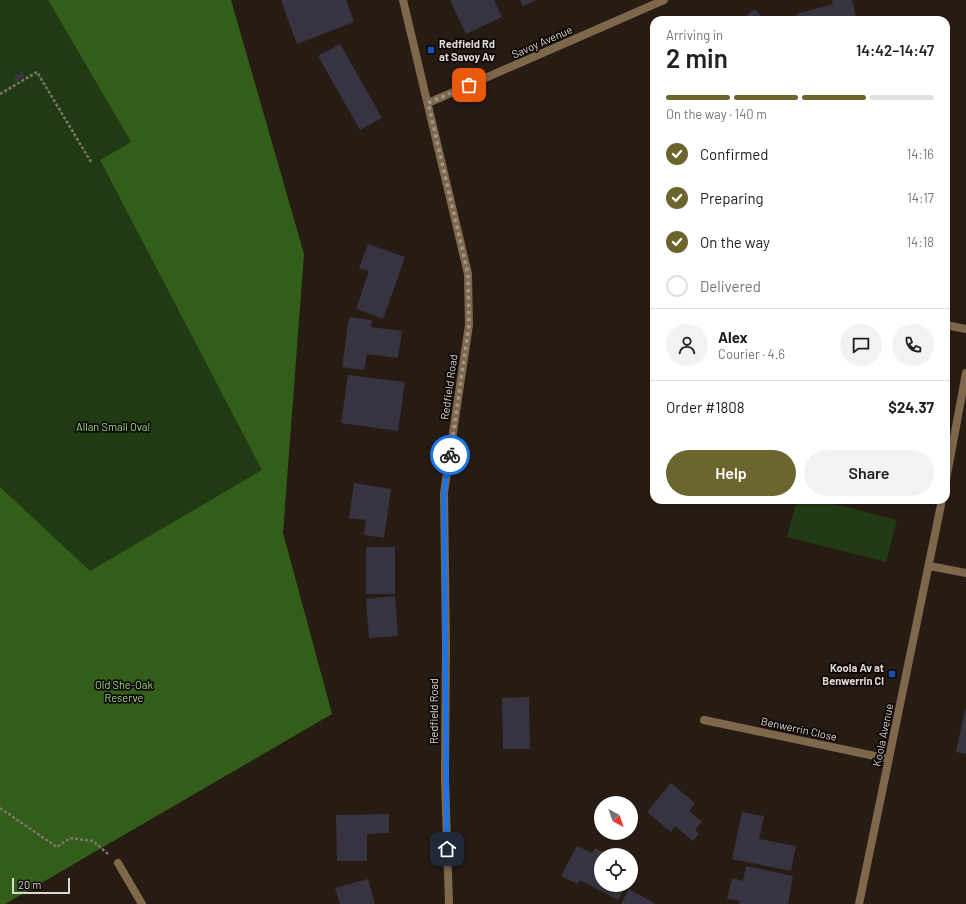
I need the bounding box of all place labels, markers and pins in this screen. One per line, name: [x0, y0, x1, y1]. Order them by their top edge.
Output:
place label: Redfield Rd at Savoy Av: [439, 37, 495, 63]
marker: Redfield Rd at Savoy Av: [426, 45, 436, 55]
pin: [452, 68, 486, 102]
place label: Koola Av at Benwerrin Cl: [822, 661, 884, 687]
marker: Koola Av at Benwerrin Cl: [887, 669, 897, 679]
pin: [430, 832, 464, 866]

